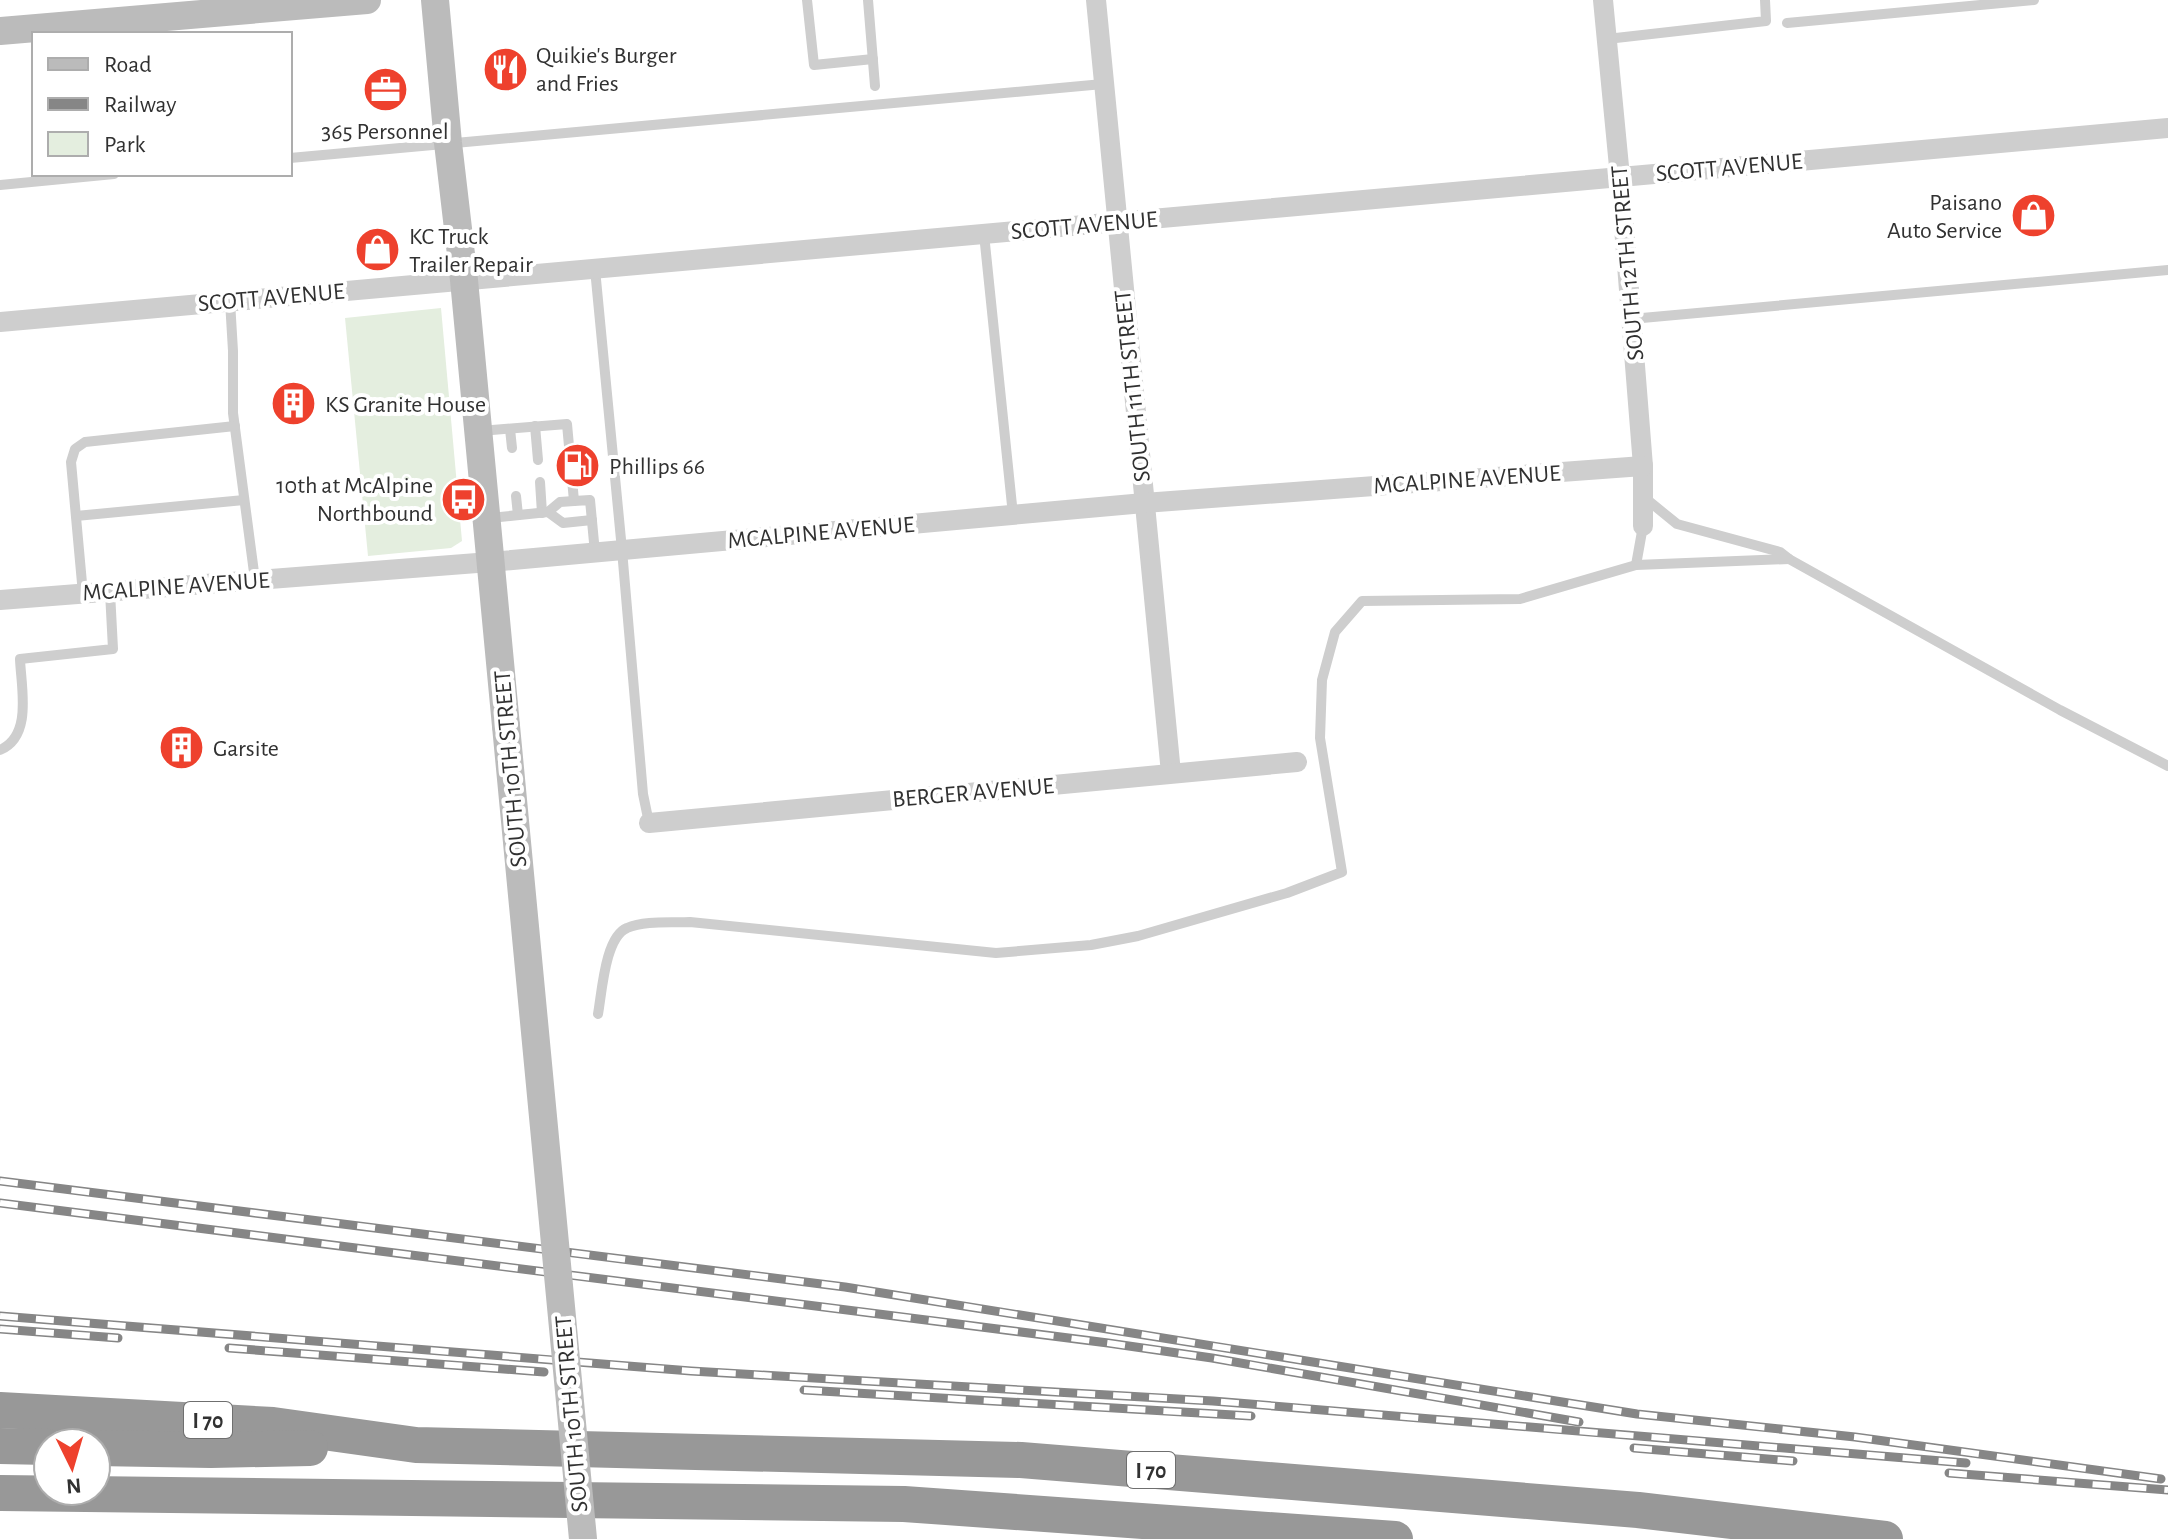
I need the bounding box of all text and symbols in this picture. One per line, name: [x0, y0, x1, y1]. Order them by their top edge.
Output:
legend: [32, 32, 292, 176]
place label: Quikie's Burger and Fries: [536, 44, 677, 96]
restaurant icon: Quikie's Burger and Fries: [481, 45, 529, 93]
text: Road: [104, 53, 152, 77]
office icon: 365 Personnel: [361, 65, 409, 113]
text: Railway: [104, 93, 176, 117]
place label: 365 Personnel: [321, 120, 449, 144]
text: Park: [104, 133, 145, 157]
street label: SCOTT AVENUE: [1655, 150, 1804, 186]
street label: SOUTH 12TH STREET: [1607, 164, 1648, 362]
place label: Paisano Auto Service: [1887, 191, 2002, 243]
shop icon: Paisano Auto Service: [2009, 192, 2057, 240]
street label: SCOTT AVENUE: [1010, 208, 1159, 244]
place label: KC Truck Trailer Repair: [409, 225, 533, 277]
shop icon: KC Truck Trailer Repair: [354, 226, 402, 274]
street label: SCOTT AVENUE: [197, 280, 346, 316]
street label: SOUTH 11TH STREET: [1111, 288, 1155, 483]
building icon: KS Granite House: [270, 380, 318, 428]
place label: KS Granite House: [325, 393, 486, 417]
fuel station icon: Phillips 66: [554, 442, 602, 490]
place label: Phillips 66: [609, 455, 705, 479]
street label: MCALPINE AVENUE: [1373, 461, 1562, 499]
place label: 10th at McAlpine Northbound: [276, 474, 433, 526]
bus stop icon: 10th at McAlpine Northbound: [440, 475, 488, 523]
street label: MCALPINE AVENUE: [727, 513, 916, 553]
street label: MCALPINE AVENUE: [82, 568, 271, 606]
street label: SOUTH 10TH STREET: [490, 669, 532, 868]
building icon: Garsite: [158, 724, 206, 772]
place label: Garsite: [213, 737, 279, 761]
street label: BERGER AVENUE: [891, 774, 1055, 812]
street label: SOUTH 10TH STREET: [551, 1314, 593, 1513]
road number: I 70: [184, 1402, 232, 1438]
north arrow: [32, 1427, 112, 1507]
road number: I 70: [1127, 1452, 1175, 1488]
text: N: [65, 1474, 82, 1498]

